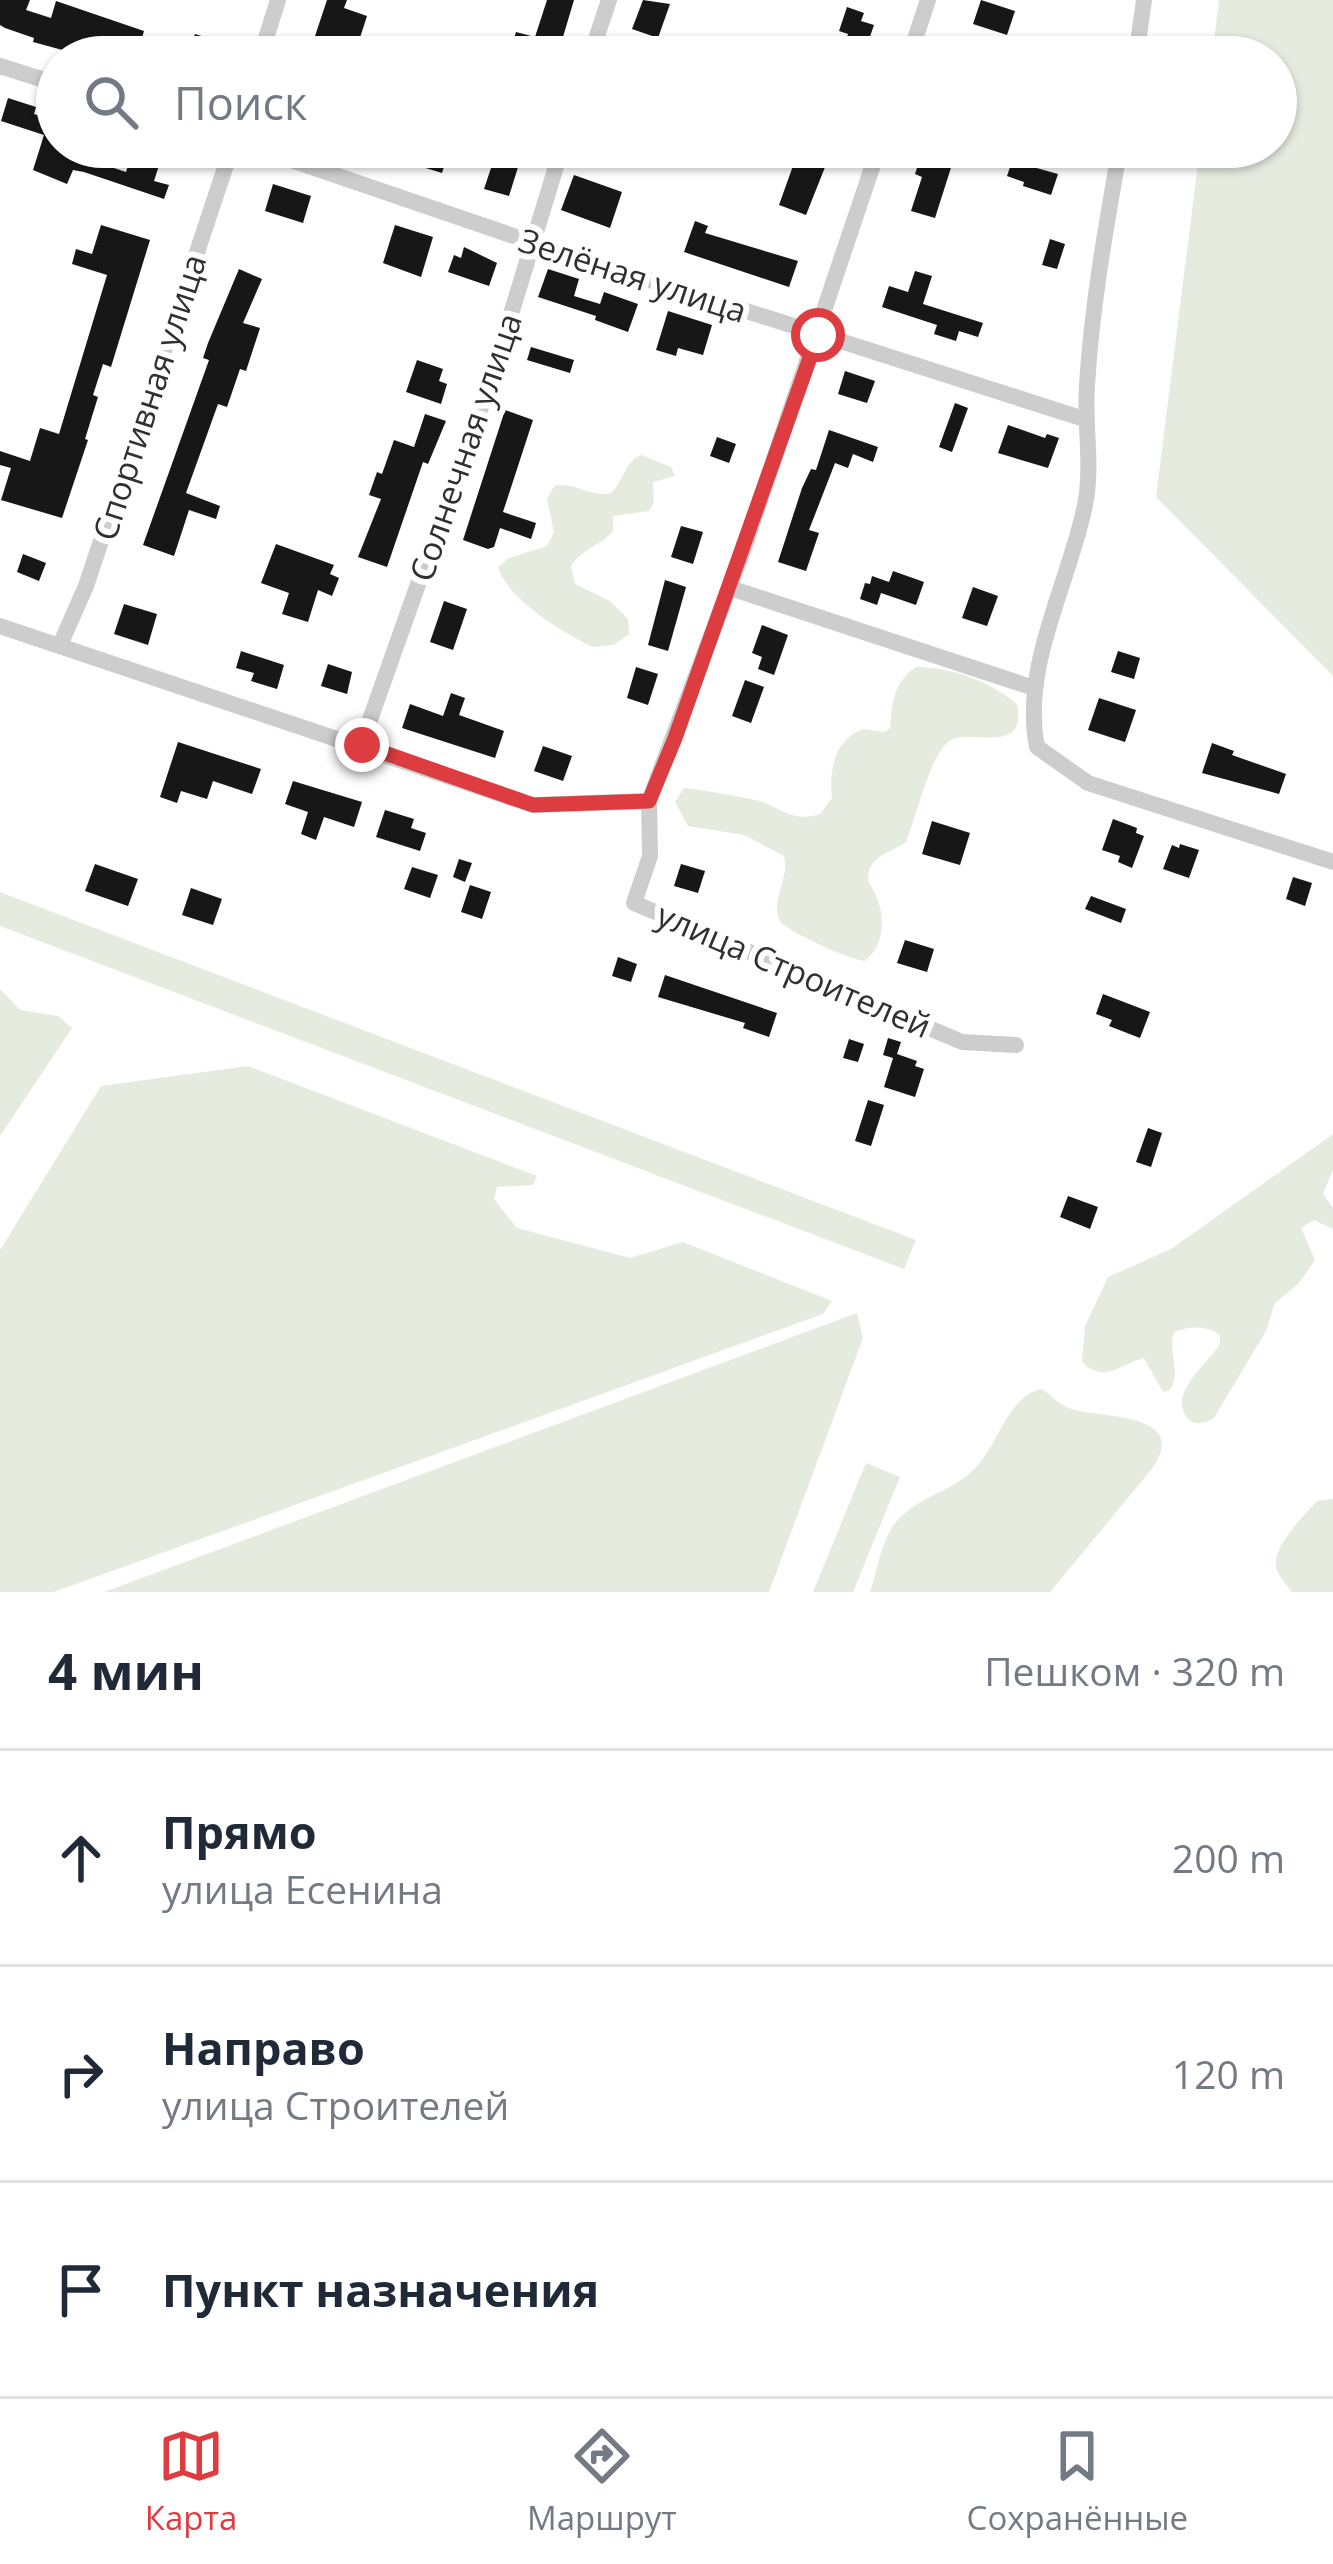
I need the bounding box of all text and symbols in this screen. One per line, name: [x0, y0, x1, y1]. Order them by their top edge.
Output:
search box: [36, 36, 1297, 168]
icon: search: [78, 69, 144, 135]
text: Поиск: [174, 72, 307, 133]
street label: Зелёная улица: [514, 217, 752, 333]
street label: Спортивная улица: [82, 248, 216, 546]
street label: Солнечная улица: [398, 307, 532, 587]
route start: [791, 308, 845, 362]
route end: [335, 718, 389, 772]
street label: улица Строителей: [650, 892, 938, 1048]
text: 4 мин: [48, 1635, 204, 1705]
text: Пешком · 320 m: [984, 1644, 1285, 1697]
text: Прямо: [162, 1801, 317, 1862]
icon: ahead: [48, 1825, 114, 1891]
text: 200 m: [1172, 1831, 1285, 1884]
text: улица Есенина: [162, 1862, 443, 1915]
text: Направо: [162, 2017, 365, 2078]
icon: right: [48, 2041, 114, 2107]
text: 120 m: [1172, 2047, 1285, 2100]
text: улица Строителей: [162, 2078, 509, 2131]
icon: arrive: [48, 2257, 114, 2323]
text: Пункт назначения: [162, 2259, 599, 2320]
tab: Карта: [145, 2423, 237, 2540]
tab: Маршрут: [527, 2423, 677, 2540]
tab: Сохранённые: [967, 2423, 1188, 2540]

